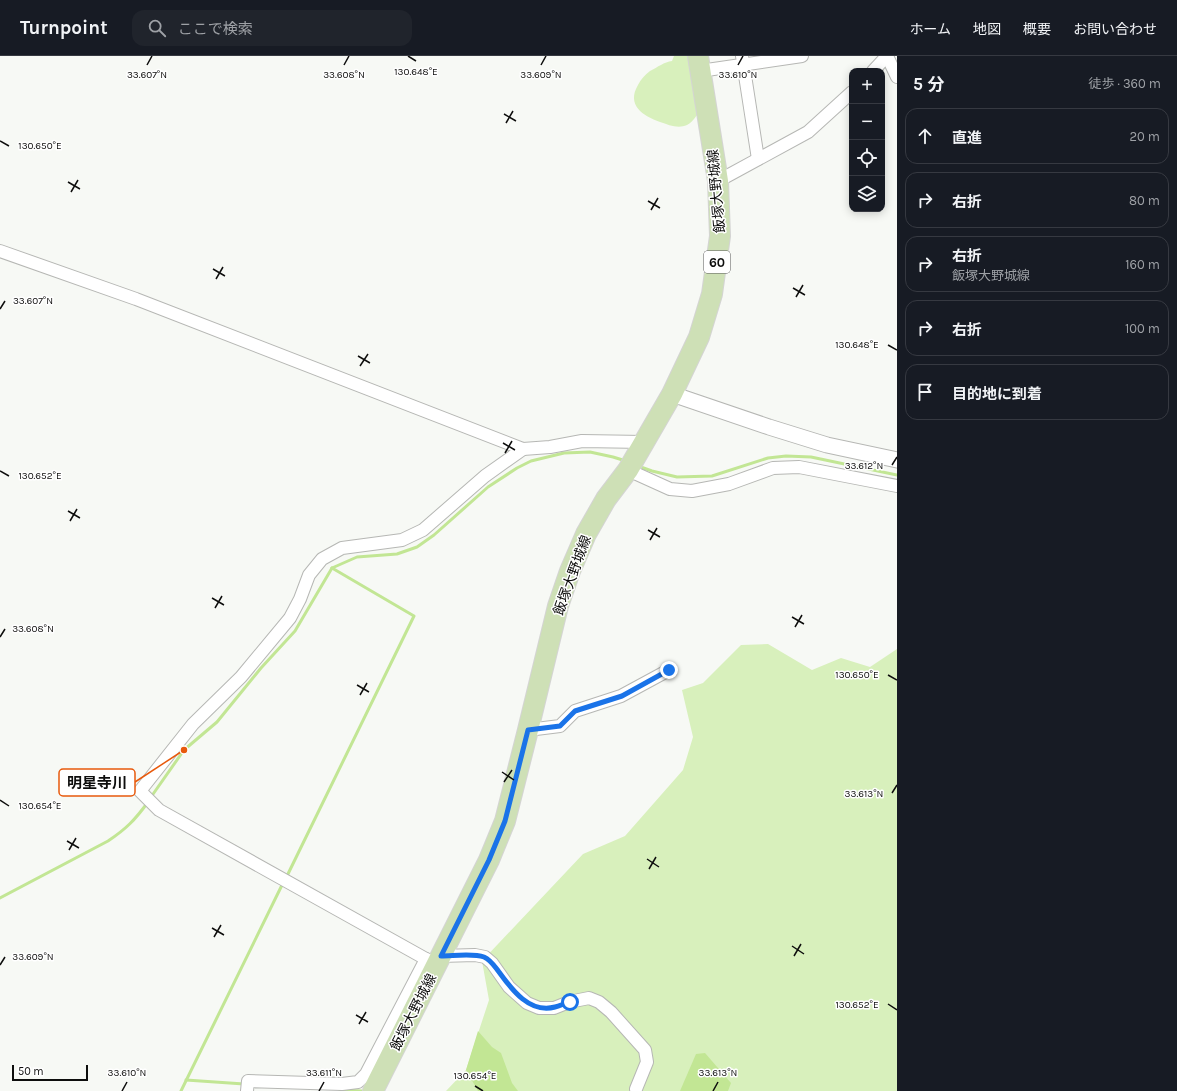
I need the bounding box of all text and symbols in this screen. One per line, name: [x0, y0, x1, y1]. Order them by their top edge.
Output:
search box: [132, 10, 412, 46]
text: Turnpoint: [20, 17, 108, 39]
icon: search: [146, 17, 168, 39]
text: ここで検索: [178, 20, 253, 38]
text: ホーム: [909, 21, 951, 38]
text: 地図: [973, 21, 1001, 38]
text: 概要: [1023, 21, 1051, 38]
text: お問い合わせ: [1073, 21, 1157, 38]
text: 130.648°E: [394, 66, 438, 78]
map controls: [849, 68, 885, 212]
button: +: [849, 68, 885, 104]
text: 33.607°N: [127, 69, 167, 81]
text: 33.608°N: [323, 69, 365, 81]
text: 33.609°N: [520, 69, 562, 81]
text: 33.610°N: [719, 69, 757, 81]
text: 5 分: [913, 74, 944, 94]
text: 徒歩 · 360 m: [1088, 76, 1161, 91]
button: −: [849, 104, 885, 140]
icon: ahead: [914, 125, 936, 147]
text: 直進: [952, 129, 982, 147]
text: 20 m: [1130, 129, 1160, 144]
text: 130.650°E: [18, 140, 62, 152]
button: locate: [849, 140, 885, 176]
street label: 飯塚大野城線: [704, 148, 729, 234]
button: layers: [849, 176, 885, 212]
icon: right: [914, 189, 936, 211]
text: 右折: [952, 193, 982, 211]
text: 80 m: [1129, 193, 1160, 208]
text: 右折: [952, 247, 982, 265]
road number: 60: [704, 251, 730, 273]
icon: right: [914, 253, 936, 275]
text: 160 m: [1125, 257, 1160, 272]
text: 飯塚大野城線: [952, 268, 1030, 283]
text: 33.607°N: [13, 295, 53, 307]
icon: right: [914, 317, 936, 339]
text: 右折: [952, 321, 982, 339]
text: 100 m: [1125, 321, 1160, 336]
text: 130.648°E: [835, 339, 879, 351]
icon: arrive: [914, 381, 936, 403]
text: 目的地に到着: [952, 385, 1042, 403]
text: 33.612°N: [845, 460, 883, 472]
text: 130.652°E: [18, 470, 62, 482]
street label: 飯塚大野城線: [550, 533, 595, 618]
text: 33.608°N: [12, 623, 54, 635]
route end: [660, 661, 678, 679]
text: 130.650°E: [835, 669, 879, 681]
callout: 明星寺川: [59, 769, 135, 796]
text: 明星寺川: [67, 774, 127, 792]
text: 33.613°N: [845, 788, 883, 800]
text: 130.654°E: [19, 800, 61, 812]
text: 33.609°N: [12, 951, 54, 963]
street label: 飯塚大野城線: [387, 971, 440, 1054]
route start: [561, 993, 579, 1011]
text: 130.652°E: [835, 999, 879, 1011]
scale bar: [12, 1063, 88, 1082]
text: 50 m: [18, 1065, 44, 1078]
text: 33.610°N: [108, 1067, 146, 1079]
text: 33.611°N: [306, 1067, 342, 1079]
text: 33.613°N: [699, 1067, 737, 1079]
text: 130.654°E: [454, 1070, 496, 1082]

